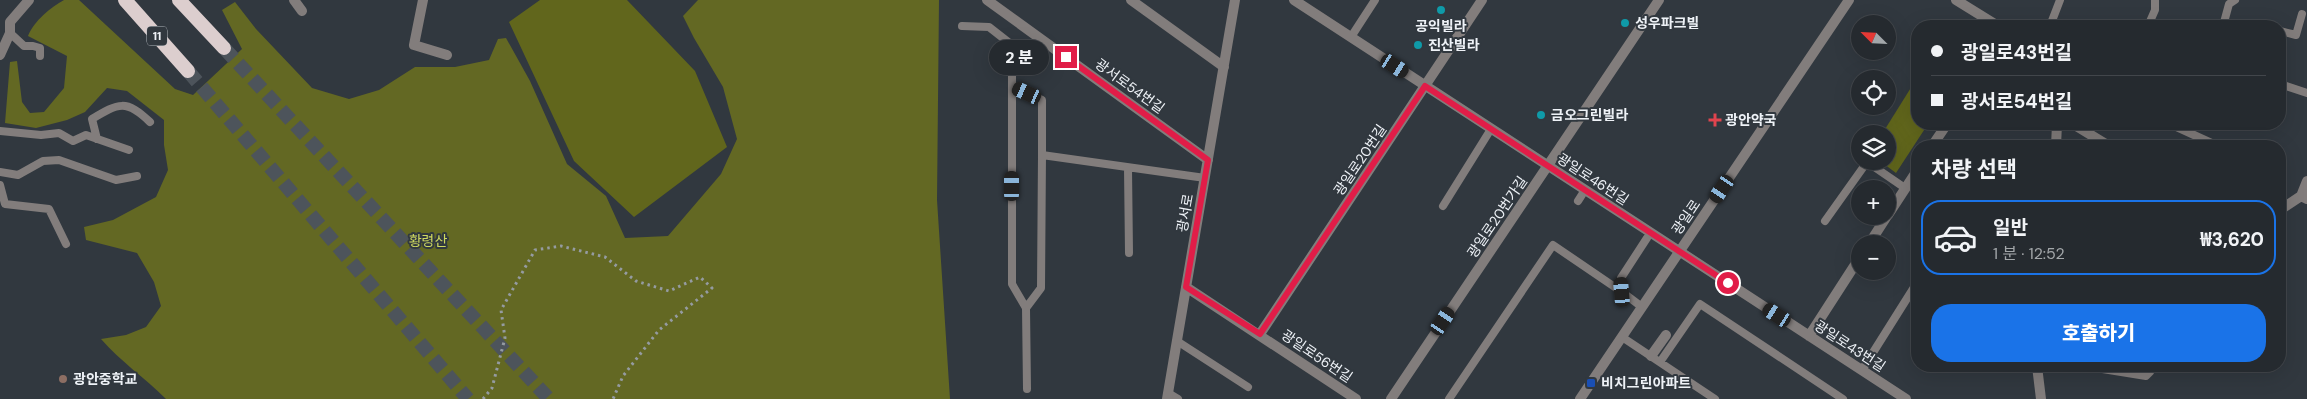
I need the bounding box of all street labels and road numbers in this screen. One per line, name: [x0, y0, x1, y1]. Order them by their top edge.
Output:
road number: 11: [147, 27, 167, 46]
street label: 광서로54번길: [1092, 55, 1168, 117]
street label: 광일로20번길: [1330, 121, 1390, 199]
street label: 광일로46번길: [1554, 149, 1632, 209]
street label: 광일로20번가길: [1463, 173, 1531, 261]
street label: 광서로: [1173, 192, 1197, 234]
street label: 광일로: [1668, 196, 1704, 238]
street label: 광일로43번길: [1811, 316, 1889, 376]
street label: 광일로56번길: [1278, 326, 1356, 386]

